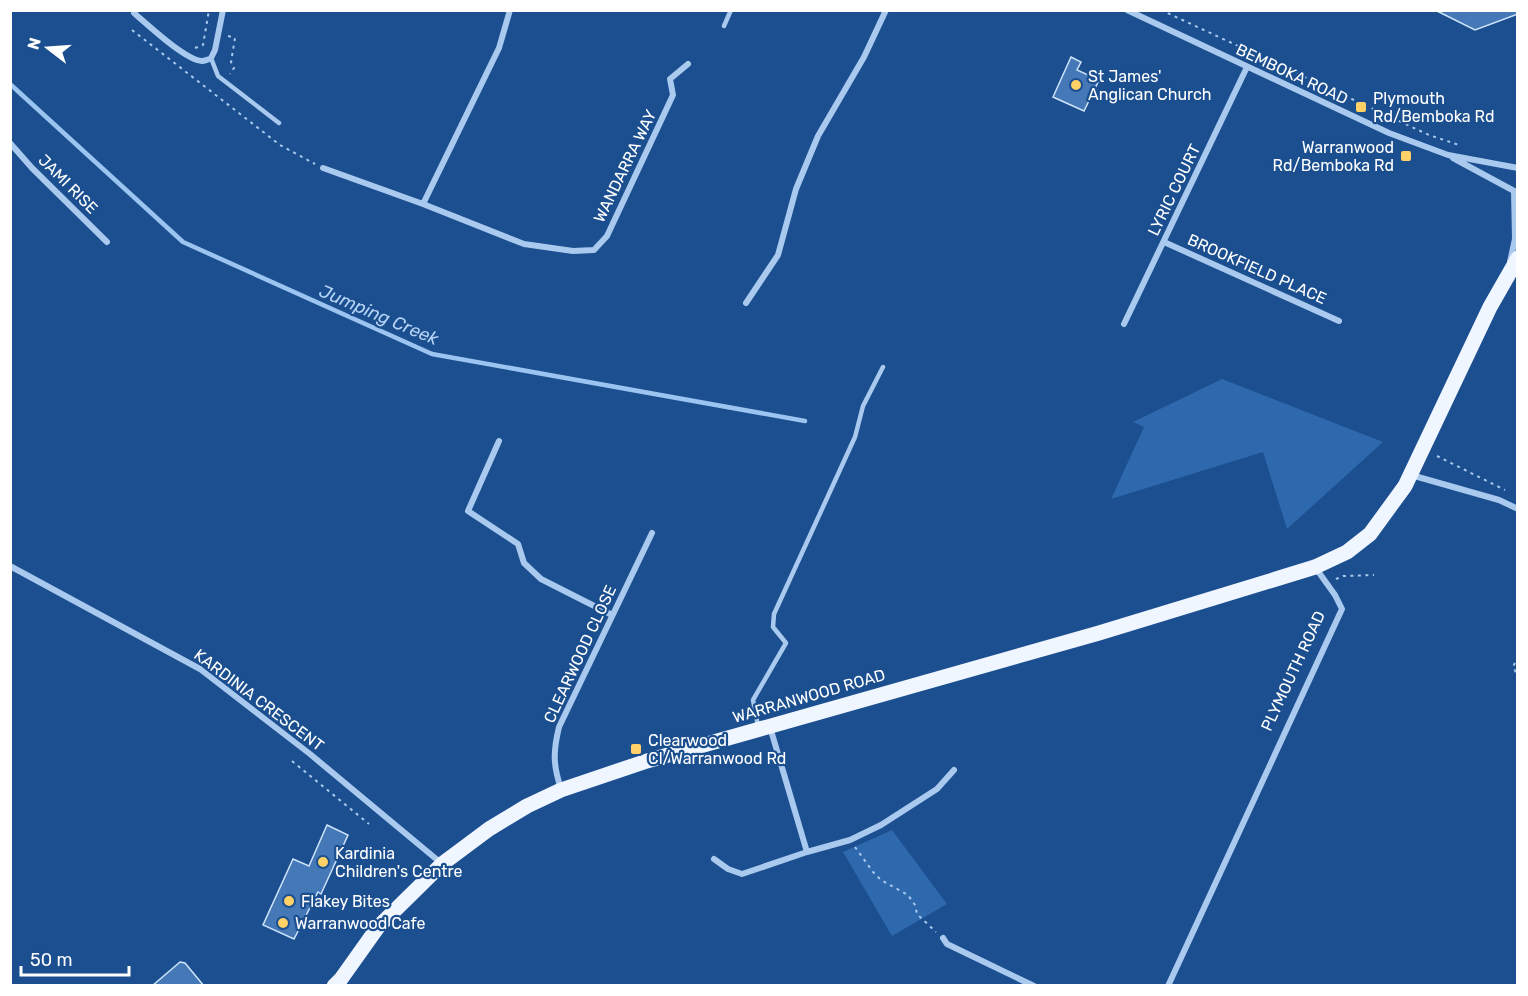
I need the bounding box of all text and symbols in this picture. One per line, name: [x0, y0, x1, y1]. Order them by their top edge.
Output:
north arrow: [18, 18, 78, 78]
text: N: [23, 35, 45, 52]
street label: BEMBOKA ROAD: [1233, 40, 1351, 108]
place label: St James' Anglican Church: [1088, 67, 1212, 104]
marker: St James' Anglican Church: [1069, 78, 1083, 92]
place label: Plymouth Rd/Bemboka Rd: [1373, 89, 1494, 126]
marker: Plymouth Rd/Bemboka Rd: [1354, 100, 1368, 114]
street label: WANDARRA WAY: [589, 107, 661, 225]
place label: Warranwood Rd/Bemboka Rd: [1273, 138, 1394, 175]
street label: LYRIC COURT: [1144, 141, 1204, 239]
marker: Warranwood Rd/Bemboka Rd: [1399, 149, 1413, 163]
street label: JAMI RISE: [34, 150, 102, 218]
street label: BROOKFIELD PLACE: [1185, 230, 1329, 308]
water label: Jumping Creek: [316, 280, 443, 350]
street label: CLEARWOOD CLOSE: [540, 582, 620, 726]
street label: PLYMOUTH ROAD: [1257, 608, 1329, 734]
street label: KARDINIA CRESCENT: [190, 645, 328, 755]
street label: WARRANWOOD ROAD: [730, 665, 888, 727]
place label: Clearwood Cl/Warranwood Rd: [648, 731, 786, 768]
marker: Clearwood Cl/Warranwood Rd: [629, 742, 643, 756]
place label: Kardinia Children's Centre: [335, 844, 462, 881]
marker: Kardinia Children's Centre: [316, 855, 330, 869]
place label: Flakey Bites: [301, 892, 390, 911]
marker: Flakey Bites: [282, 894, 296, 908]
place label: Warranwood Cafe: [295, 914, 426, 933]
marker: Warranwood Cafe: [276, 916, 290, 930]
scale bar: [21, 939, 129, 977]
text: 50 m: [30, 949, 73, 971]

